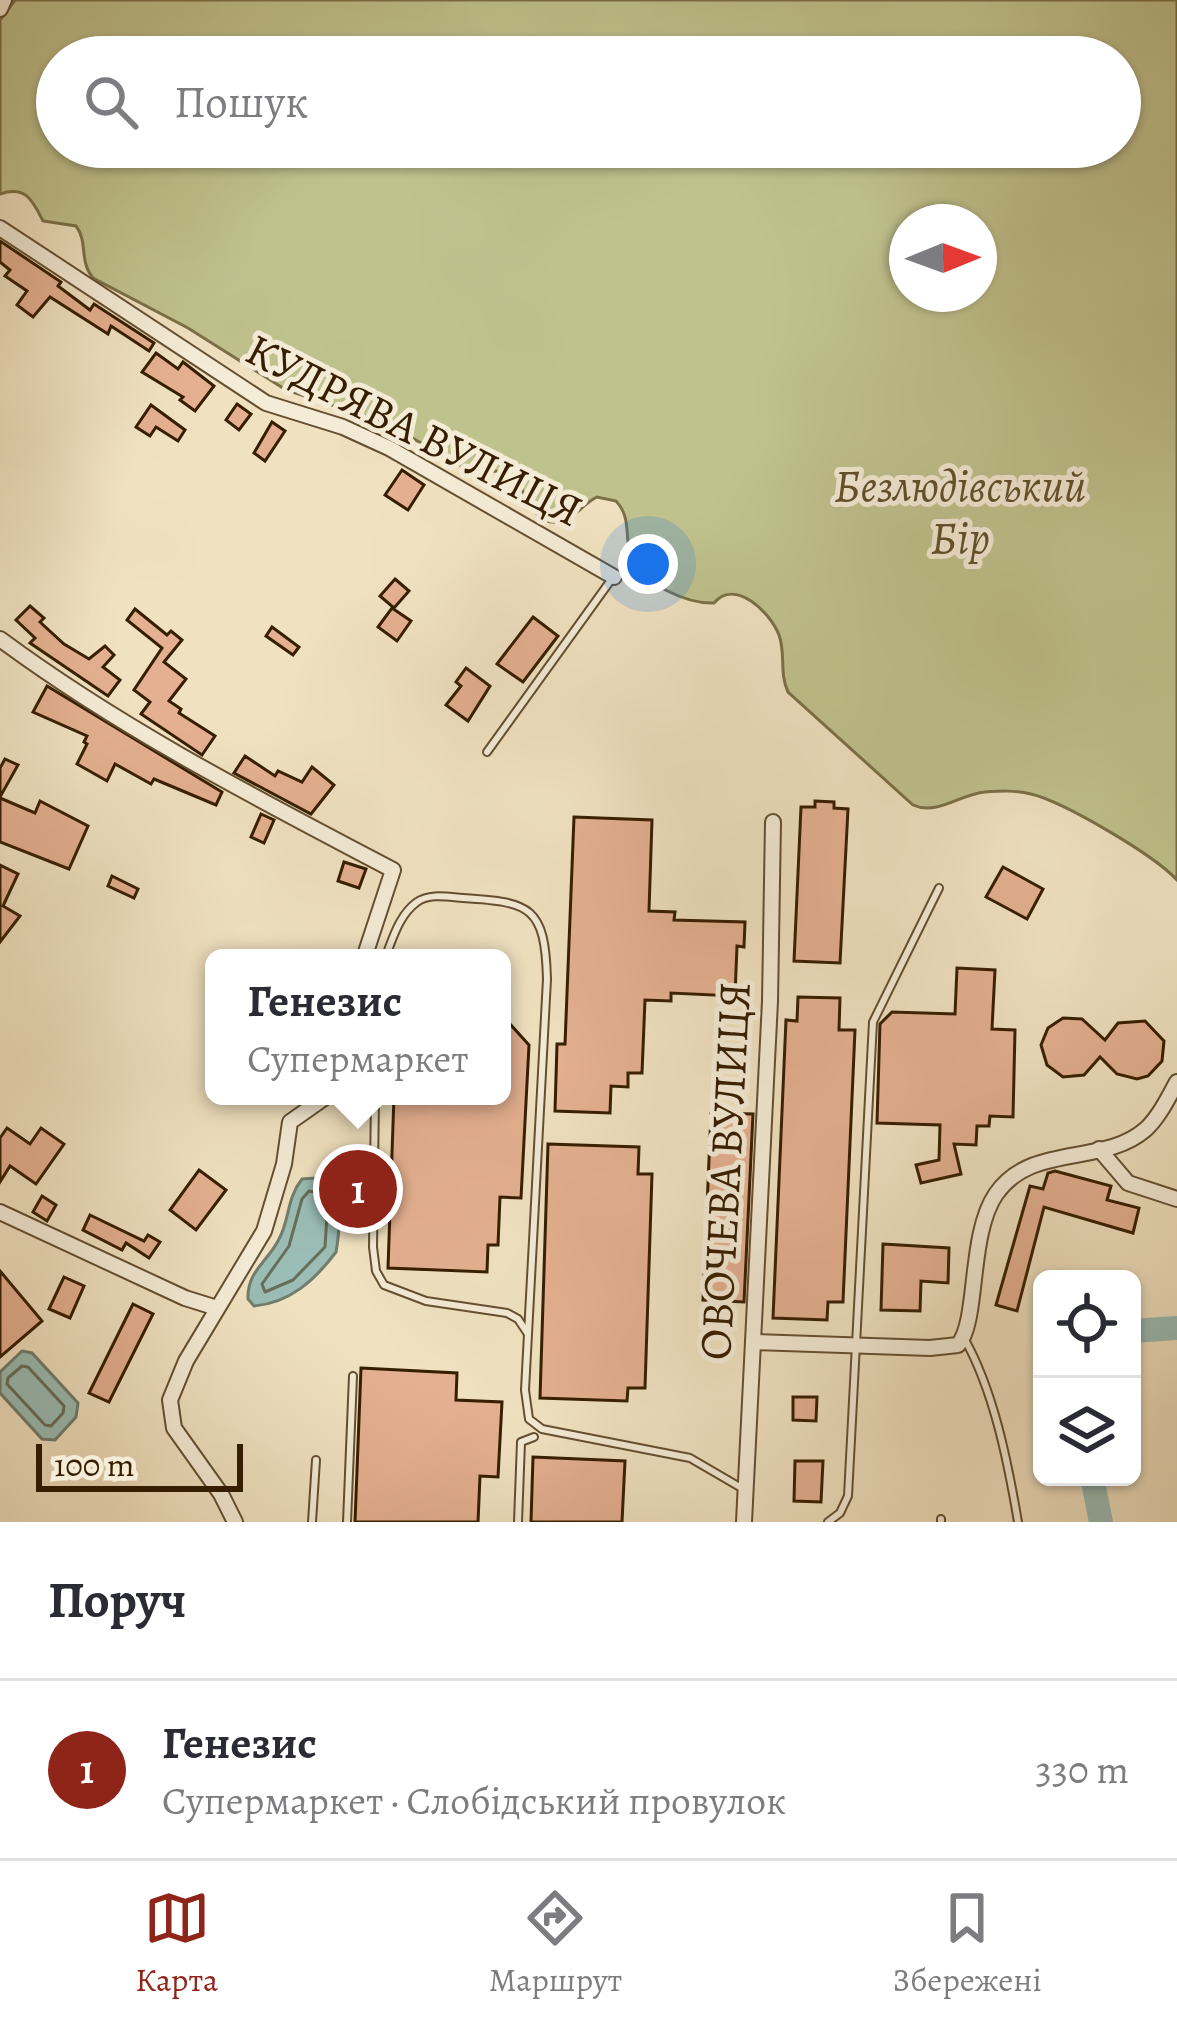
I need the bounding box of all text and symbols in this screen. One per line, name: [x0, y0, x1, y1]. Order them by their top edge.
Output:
search box: [36, 36, 1141, 168]
icon: search: [78, 69, 144, 135]
text: Пошук: [174, 71, 308, 133]
north arrow: [889, 204, 997, 312]
street label: КУДРЯВА ВУЛИЦЯ: [235, 318, 593, 542]
park label: Безлюдівський Бір: [834, 455, 1086, 569]
your location: [618, 534, 678, 594]
popup: [205, 949, 511, 1105]
text: Генезис: [247, 970, 402, 1032]
street label: ОВОЧЕВА ВУЛИЦЯ: [684, 980, 766, 1362]
text: Супермаркет: [247, 1032, 469, 1085]
pin: 1: [319, 1144, 397, 1234]
map controls: [1033, 1270, 1141, 1486]
button: locate: [1033, 1270, 1141, 1378]
button: layers: [1033, 1378, 1141, 1486]
scale bar: [36, 1438, 243, 1491]
text: 100 m: [54, 1442, 134, 1487]
text: Поруч: [48, 1565, 186, 1635]
text: Генезис: [162, 1712, 317, 1774]
text: 1: [80, 1743, 94, 1796]
text: 330 m: [1036, 1743, 1129, 1796]
text: Супермаркет · Слобідський провулок: [162, 1774, 786, 1827]
tab: Карта: [135, 1885, 218, 2002]
tab: Маршрут: [489, 1885, 622, 2002]
tab: Збережені: [893, 1885, 1042, 2002]

